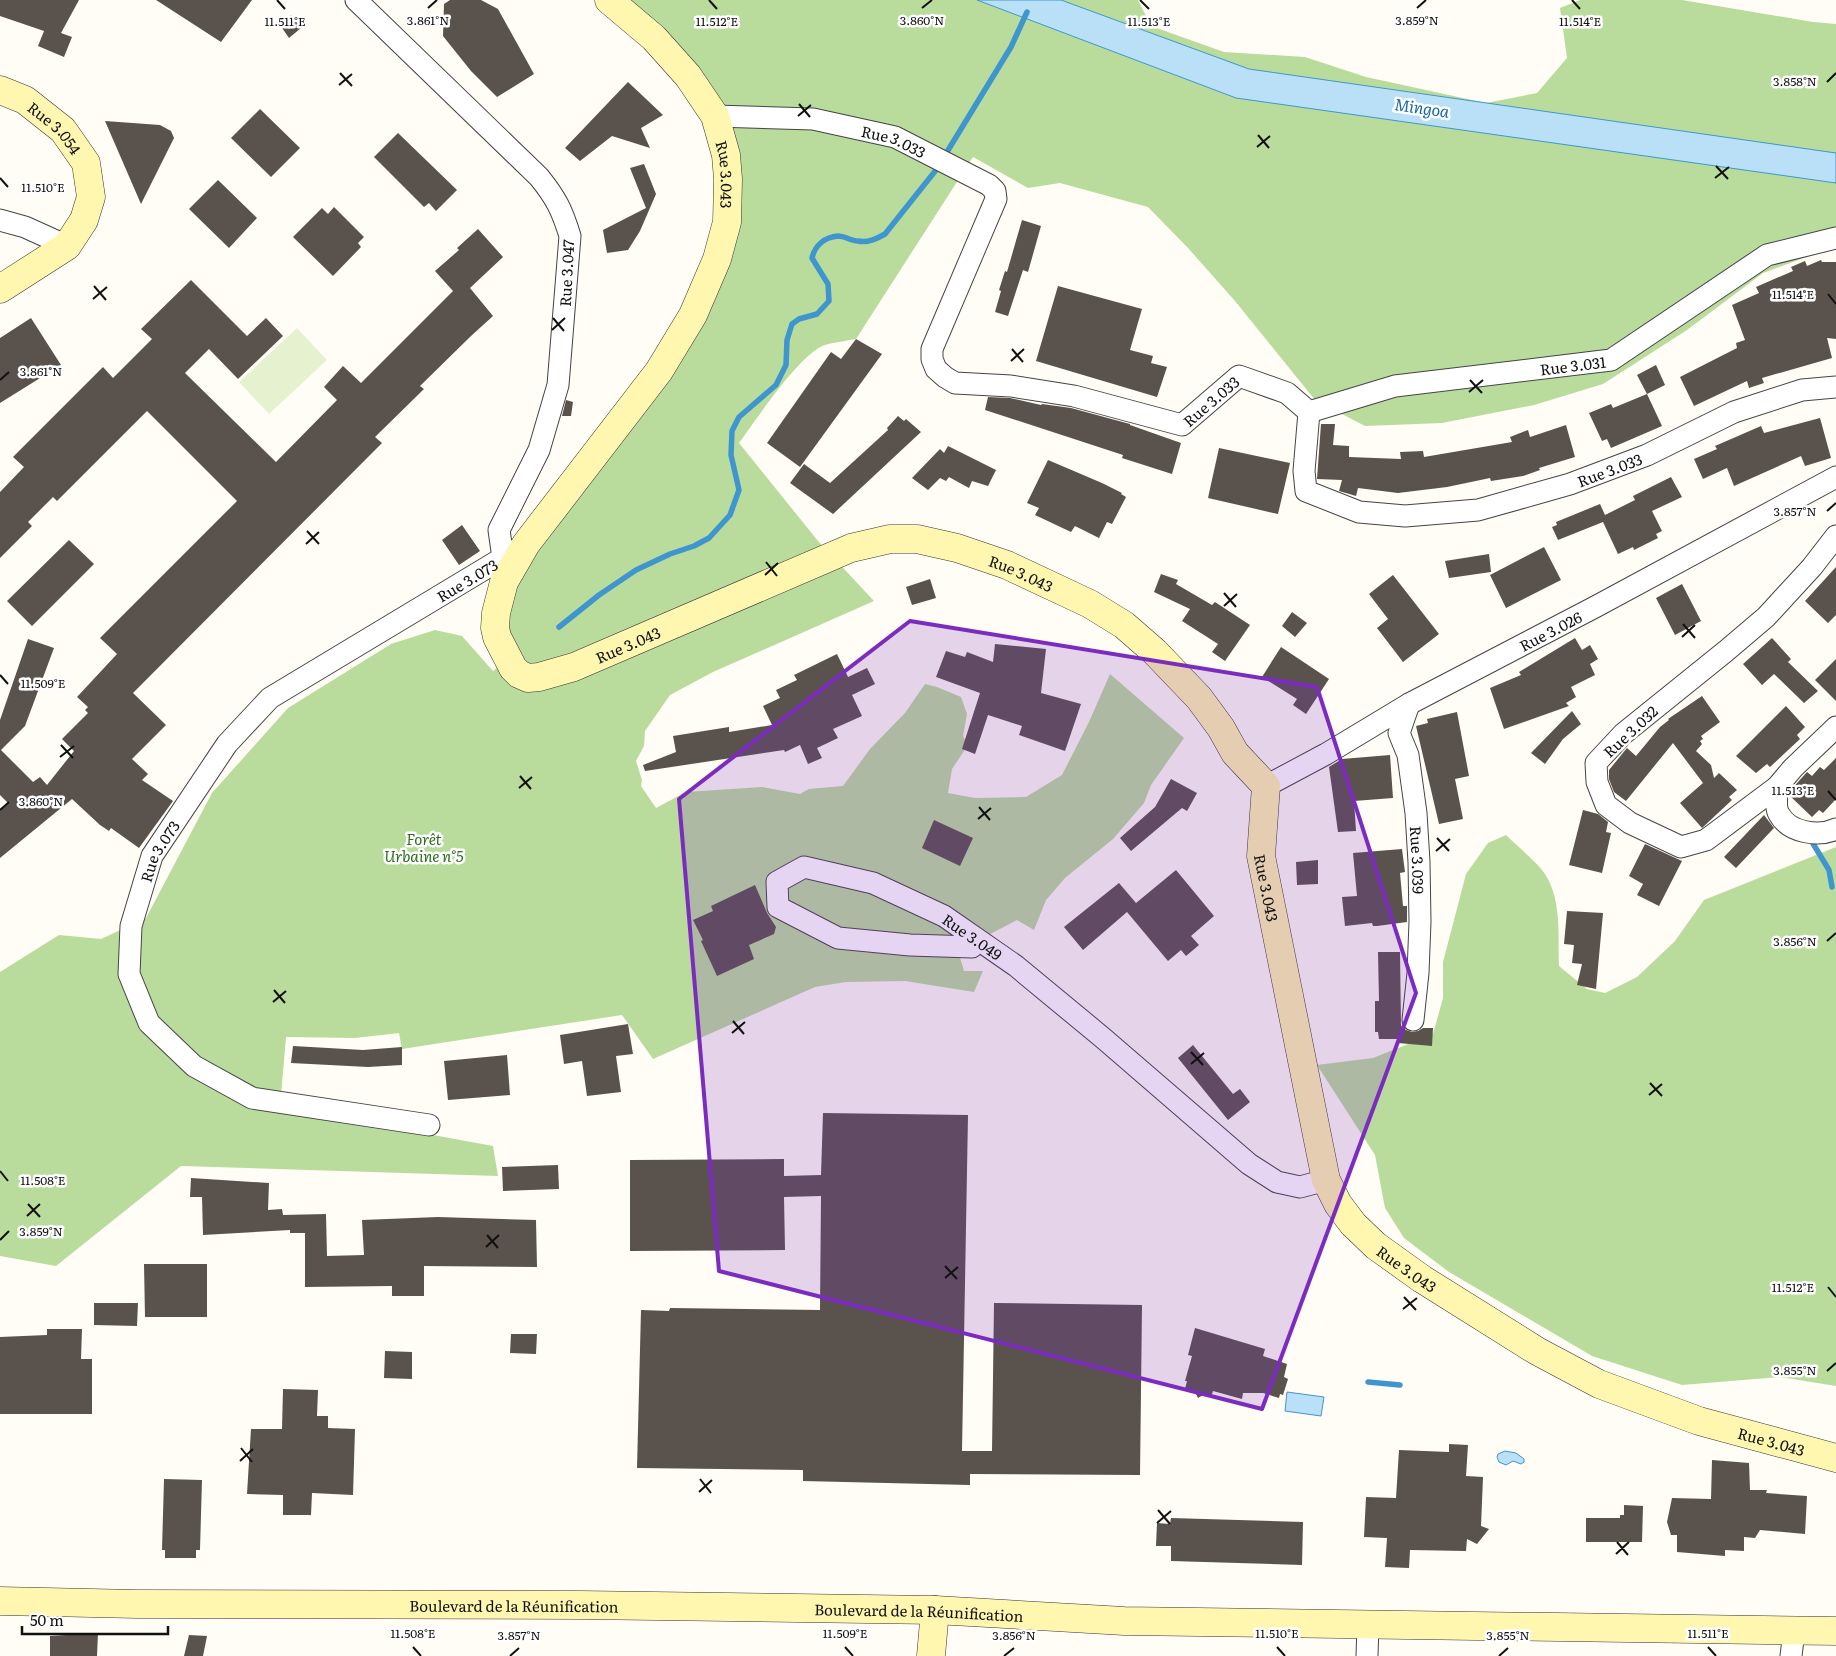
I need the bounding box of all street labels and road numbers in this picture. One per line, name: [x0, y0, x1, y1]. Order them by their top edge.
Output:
street label: Rue 3.054: [23, 95, 88, 159]
street label: Rue 3.033: [859, 118, 930, 163]
street label: Rue 3.043: [711, 137, 740, 209]
street label: Rue 3.047: [553, 238, 579, 307]
street label: Rue 3.031: [1539, 349, 1607, 380]
street label: Rue 3.033: [1177, 370, 1244, 431]
street label: Rue 3.033: [1574, 446, 1645, 492]
street label: Rue 3.043: [986, 548, 1058, 597]
street label: Rue 3.073: [432, 552, 502, 607]
street label: Rue 3.026: [1515, 605, 1585, 656]
street label: Rue 3.043: [592, 620, 664, 668]
street label: Rue 3.032: [1598, 699, 1663, 762]
street label: Rue 3.073: [133, 815, 185, 885]
street label: Rue 3.039: [1405, 825, 1431, 894]
street label: Rue 3.043: [1249, 852, 1285, 924]
street label: Rue 3.049: [938, 907, 1008, 965]
street label: Rue 3.043: [1372, 1239, 1442, 1297]
street label: Rue 3.043: [1735, 1421, 1808, 1461]
street label: Boulevard de la Réunification: [409, 1593, 619, 1617]
street label: Boulevard de la Réunification: [814, 1597, 1024, 1627]

